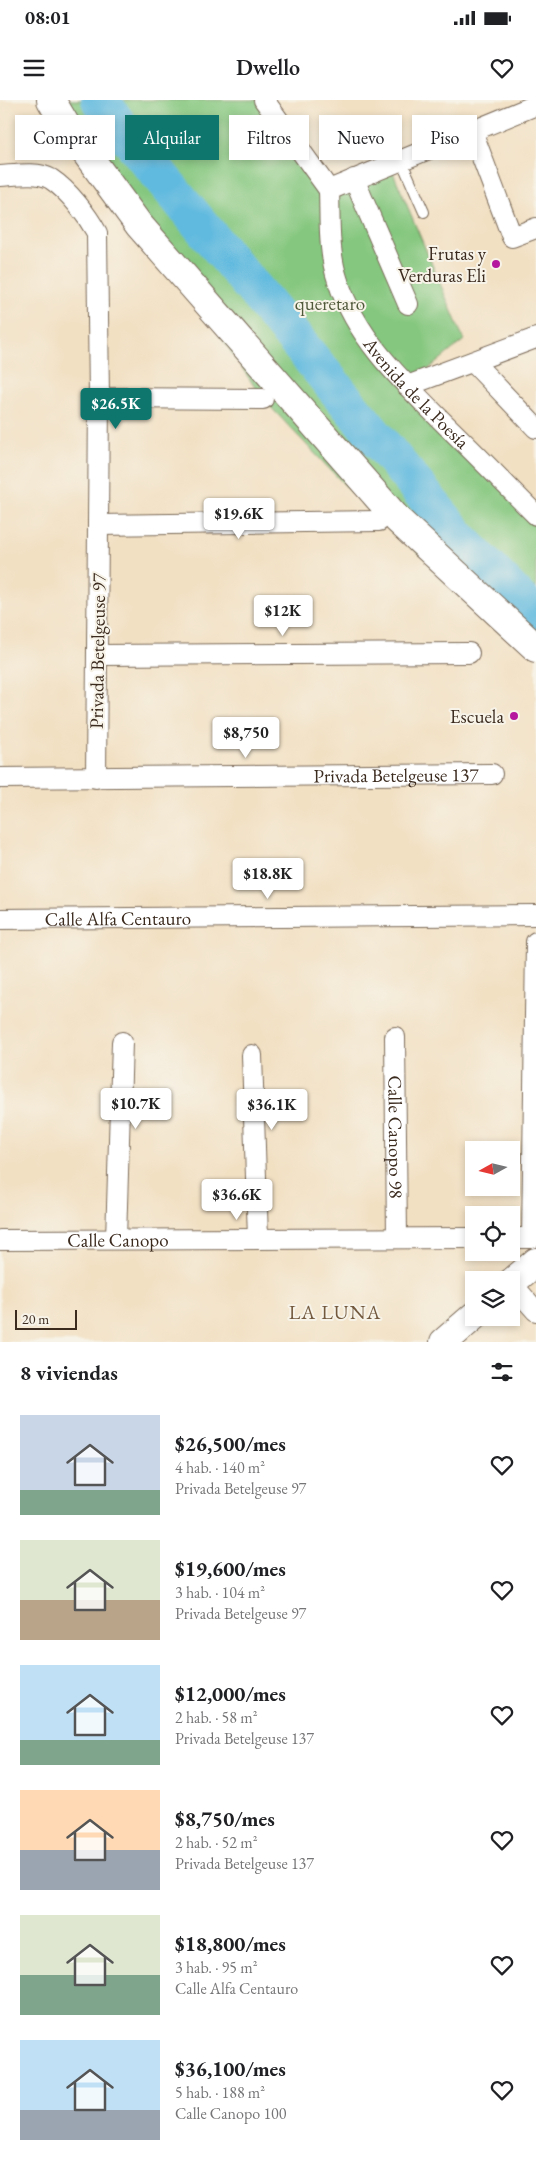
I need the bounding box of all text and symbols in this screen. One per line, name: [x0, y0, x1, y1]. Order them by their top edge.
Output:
text: 08:01: [25, 5, 71, 30]
text: Dwello: [236, 53, 300, 82]
icon: menu: [20, 54, 48, 82]
icon: heart: [488, 54, 516, 82]
chip: Comprar: [15, 115, 115, 160]
chip: Alquilar: [125, 115, 219, 160]
chip: Filtros: [229, 115, 309, 160]
chip: Nuevo: [319, 115, 402, 160]
chip: Piso: [412, 115, 477, 160]
place label: Frutas y Verduras Eli: [398, 241, 487, 288]
marker: Frutas y Verduras Eli: [490, 258, 502, 270]
park label: queretaro: [295, 291, 365, 316]
street label: Avenida de la Poesía: [357, 332, 475, 455]
pin: $26.5K: [75, 388, 157, 430]
text: $26.5K: [92, 393, 140, 414]
pin: $19.6K: [198, 498, 280, 540]
text: $19.6K: [215, 503, 263, 524]
street label: Privada Betelgeuse 97: [84, 572, 111, 729]
pin: $12K: [253, 594, 313, 637]
text: $12K: [265, 600, 301, 621]
place label: Escuela: [450, 704, 504, 729]
marker: Escuela: [508, 710, 520, 722]
pin: $8,750: [205, 716, 287, 759]
text: $8,750: [223, 722, 269, 743]
street label: Privada Betelgeuse 137: [313, 762, 480, 788]
pin: $18.8K: [227, 858, 309, 900]
text: $18.8K: [244, 863, 292, 884]
street label: Calle Alfa Centauro: [45, 906, 191, 932]
street label: Calle Canopo 98: [382, 1075, 409, 1199]
pin: $10.7K: [95, 1088, 177, 1130]
pin: $36.1K: [231, 1088, 313, 1131]
text: $10.7K: [112, 1093, 160, 1114]
text: $36.1K: [248, 1094, 296, 1115]
north arrow: [465, 1141, 520, 1196]
map controls: [465, 1141, 520, 1326]
pin: $36.6K: [196, 1178, 278, 1221]
text: $36.6K: [213, 1184, 261, 1205]
button: locate: [465, 1206, 520, 1261]
street label: Calle Canopo: [67, 1227, 169, 1253]
button: layers: [465, 1271, 520, 1326]
district label: LA LUNA: [289, 1299, 381, 1325]
scale bar: [15, 1307, 78, 1330]
text: 20 m: [22, 1310, 49, 1328]
icon: filters: [488, 1358, 516, 1386]
text: 8 viviendas: [20, 1359, 118, 1386]
text: $26,500/mes: [175, 1430, 286, 1457]
icon: home: [60, 1435, 120, 1495]
icon: heart: [488, 1451, 516, 1479]
text: 4 hab. · 140 m²: [175, 1457, 265, 1478]
text: Privada Betelgeuse 97: [175, 1478, 306, 1499]
text: $19,600/mes: [175, 1555, 286, 1582]
icon: home: [60, 1560, 120, 1620]
icon: heart: [488, 1576, 516, 1604]
text: 3 hab. · 104 m²: [175, 1582, 265, 1603]
text: Privada Betelgeuse 97: [175, 1603, 306, 1624]
text: $12,000/mes: [175, 1680, 286, 1707]
icon: home: [60, 1685, 120, 1745]
icon: heart: [488, 1701, 516, 1729]
text: 2 hab. · 58 m²: [175, 1707, 257, 1728]
text: Privada Betelgeuse 137: [175, 1728, 314, 1749]
text: $8,750/mes: [175, 1805, 275, 1832]
icon: home: [60, 1810, 120, 1870]
icon: heart: [488, 1826, 516, 1854]
text: 2 hab. · 52 m²: [175, 1832, 257, 1853]
text: Privada Betelgeuse 137: [175, 1853, 314, 1874]
text: $18,800/mes: [175, 1930, 286, 1957]
icon: home: [60, 1935, 120, 1995]
icon: heart: [488, 1951, 516, 1979]
text: 3 hab. · 95 m²: [175, 1957, 257, 1978]
text: Calle Alfa Centauro: [175, 1978, 298, 1999]
text: $36,100/mes: [175, 2055, 286, 2082]
icon: home: [60, 2060, 120, 2120]
icon: heart: [488, 2076, 516, 2104]
text: 5 hab. · 188 m²: [175, 2082, 265, 2103]
text: Calle Canopo 100: [175, 2103, 286, 2124]

